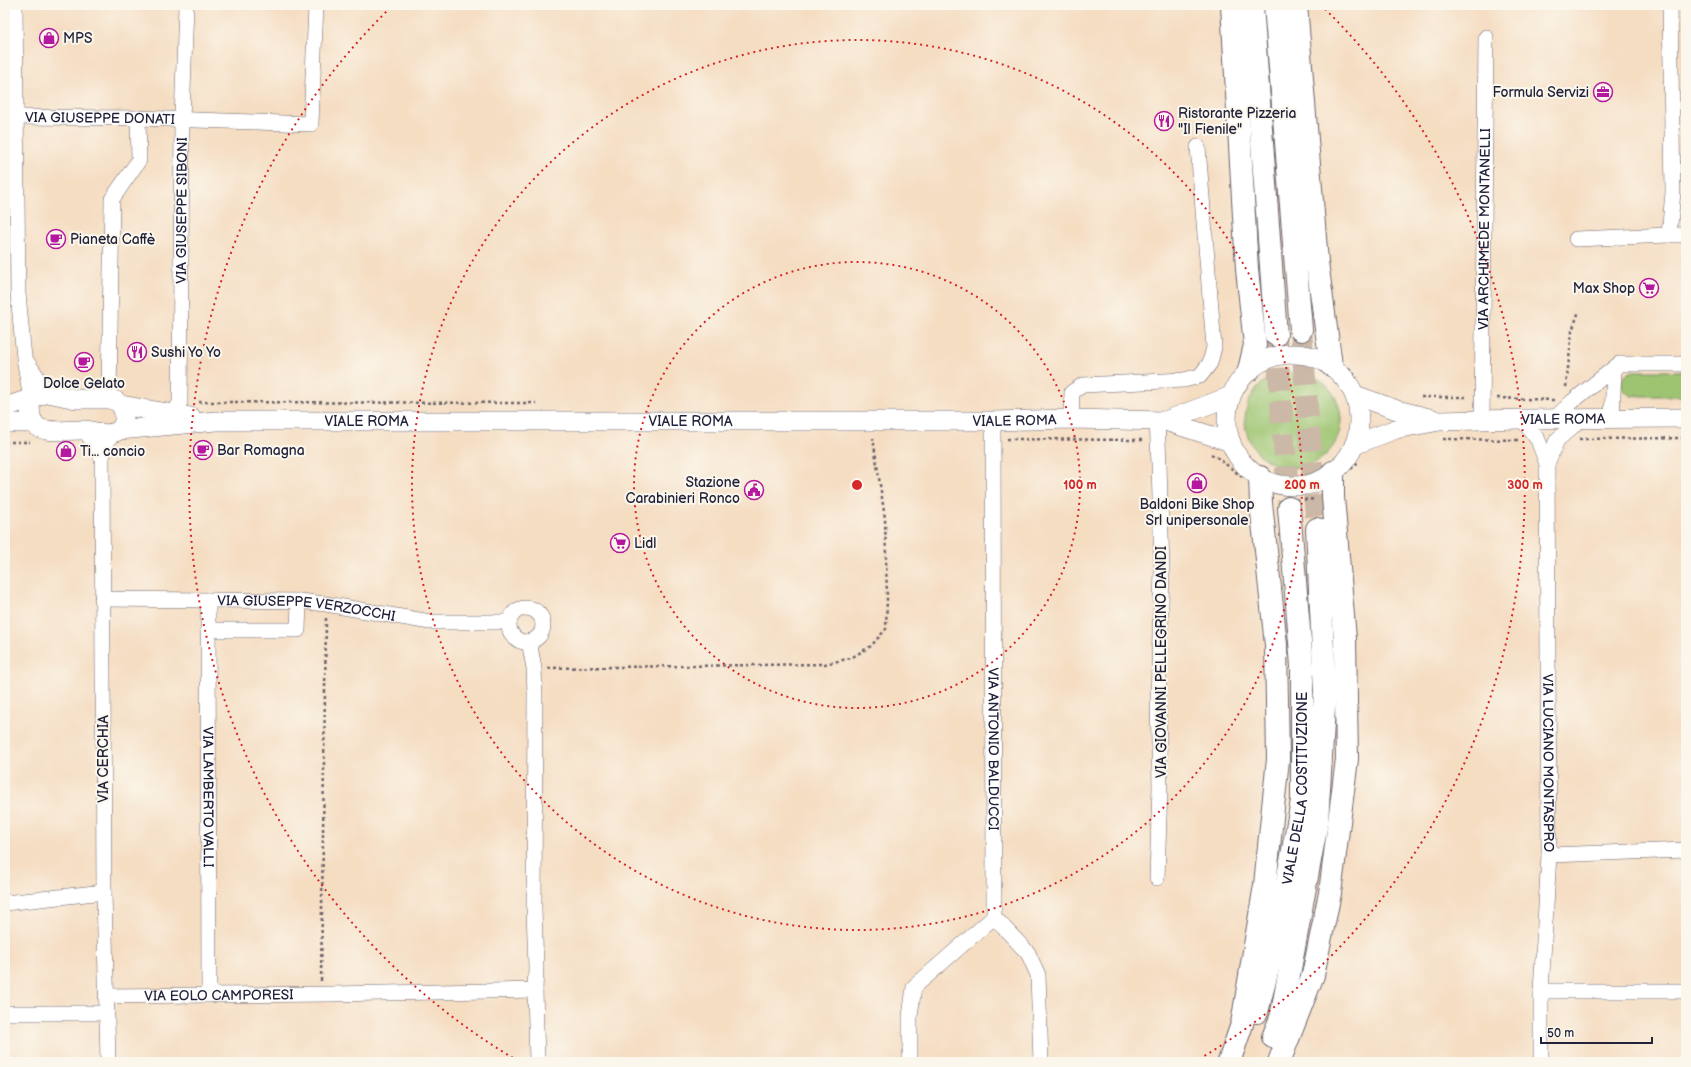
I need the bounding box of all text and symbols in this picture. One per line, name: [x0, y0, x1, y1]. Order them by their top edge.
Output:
shop icon: MPS: [38, 27, 60, 49]
place label: MPS: [63, 30, 92, 47]
office icon: Formula Servizi: [1592, 81, 1614, 103]
place label: Formula Servizi: [1493, 84, 1589, 101]
place label: Ristorante Pizzeria "Il Fienile": [1178, 105, 1296, 138]
street label: VIA GIUSEPPE DONATI: [25, 109, 175, 128]
restaurant icon: Ristorante Pizzeria "Il Fienile": [1153, 110, 1175, 132]
street label: VIA ARCHIMEDE MONTANELLI: [1475, 128, 1494, 330]
street label: VIA GIUSEPPE SIBONI: [173, 137, 191, 284]
cafe icon: Pianeta Caffè: [45, 228, 67, 250]
place label: Pianeta Caffè: [70, 231, 156, 248]
supermarket icon: Max Shop: [1638, 277, 1660, 299]
place label: Max Shop: [1573, 280, 1635, 297]
restaurant icon: Sushi Yo Yo: [126, 341, 148, 363]
place label: Sushi Yo Yo: [151, 344, 221, 361]
cafe icon: Dolce Gelato: [73, 351, 95, 373]
place label: Dolce Gelato: [43, 375, 125, 392]
street label: VIALE ROMA: [1521, 410, 1606, 428]
street label: VIALE ROMA: [973, 411, 1057, 430]
street label: VIALE ROMA: [325, 413, 409, 430]
street label: VIALE ROMA: [649, 413, 733, 430]
cafe icon: Bar Romagna: [192, 439, 214, 461]
shop icon: Ti... concio: [55, 440, 77, 462]
place label: Bar Romagna: [217, 442, 305, 459]
place label: Ti... concio: [80, 443, 145, 460]
shop icon: Baldoni Bike Shop Srl unipersonale: [1186, 472, 1208, 494]
place label: Stazione Carabinieri Ronco: [625, 474, 740, 507]
centre of rings: [850, 478, 864, 492]
text: 100 m: [1063, 478, 1097, 493]
text: 200 m: [1284, 478, 1320, 493]
text: 300 m: [1507, 478, 1543, 493]
public building icon: Stazione Carabinieri Ronco: [743, 479, 765, 501]
place label: Baldoni Bike Shop Srl unipersonale: [1139, 496, 1255, 529]
supermarket icon: Lidl: [609, 532, 631, 554]
place label: Lidl: [634, 535, 656, 552]
street label: VIA GIOVANNI PELLEGRINO DANDI: [1153, 546, 1170, 778]
street label: VIA GIUSEPPE VERZOCCHI: [217, 592, 397, 625]
street label: VIA ANTONIO BALDUCCI: [984, 668, 1002, 830]
street label: VIA LUCIANO MONTASPRO: [1539, 674, 1557, 852]
street label: VIALE DELLA COSTITUZIONE: [1279, 692, 1311, 886]
street label: VIA CERCHIA: [95, 715, 112, 803]
street label: VIA LAMBERTO VALLI: [199, 726, 217, 868]
street label: VIA EOLO CAMPORESI: [144, 986, 294, 1005]
scale bar: [1541, 1019, 1652, 1045]
text: 50 m: [1547, 1026, 1574, 1041]

